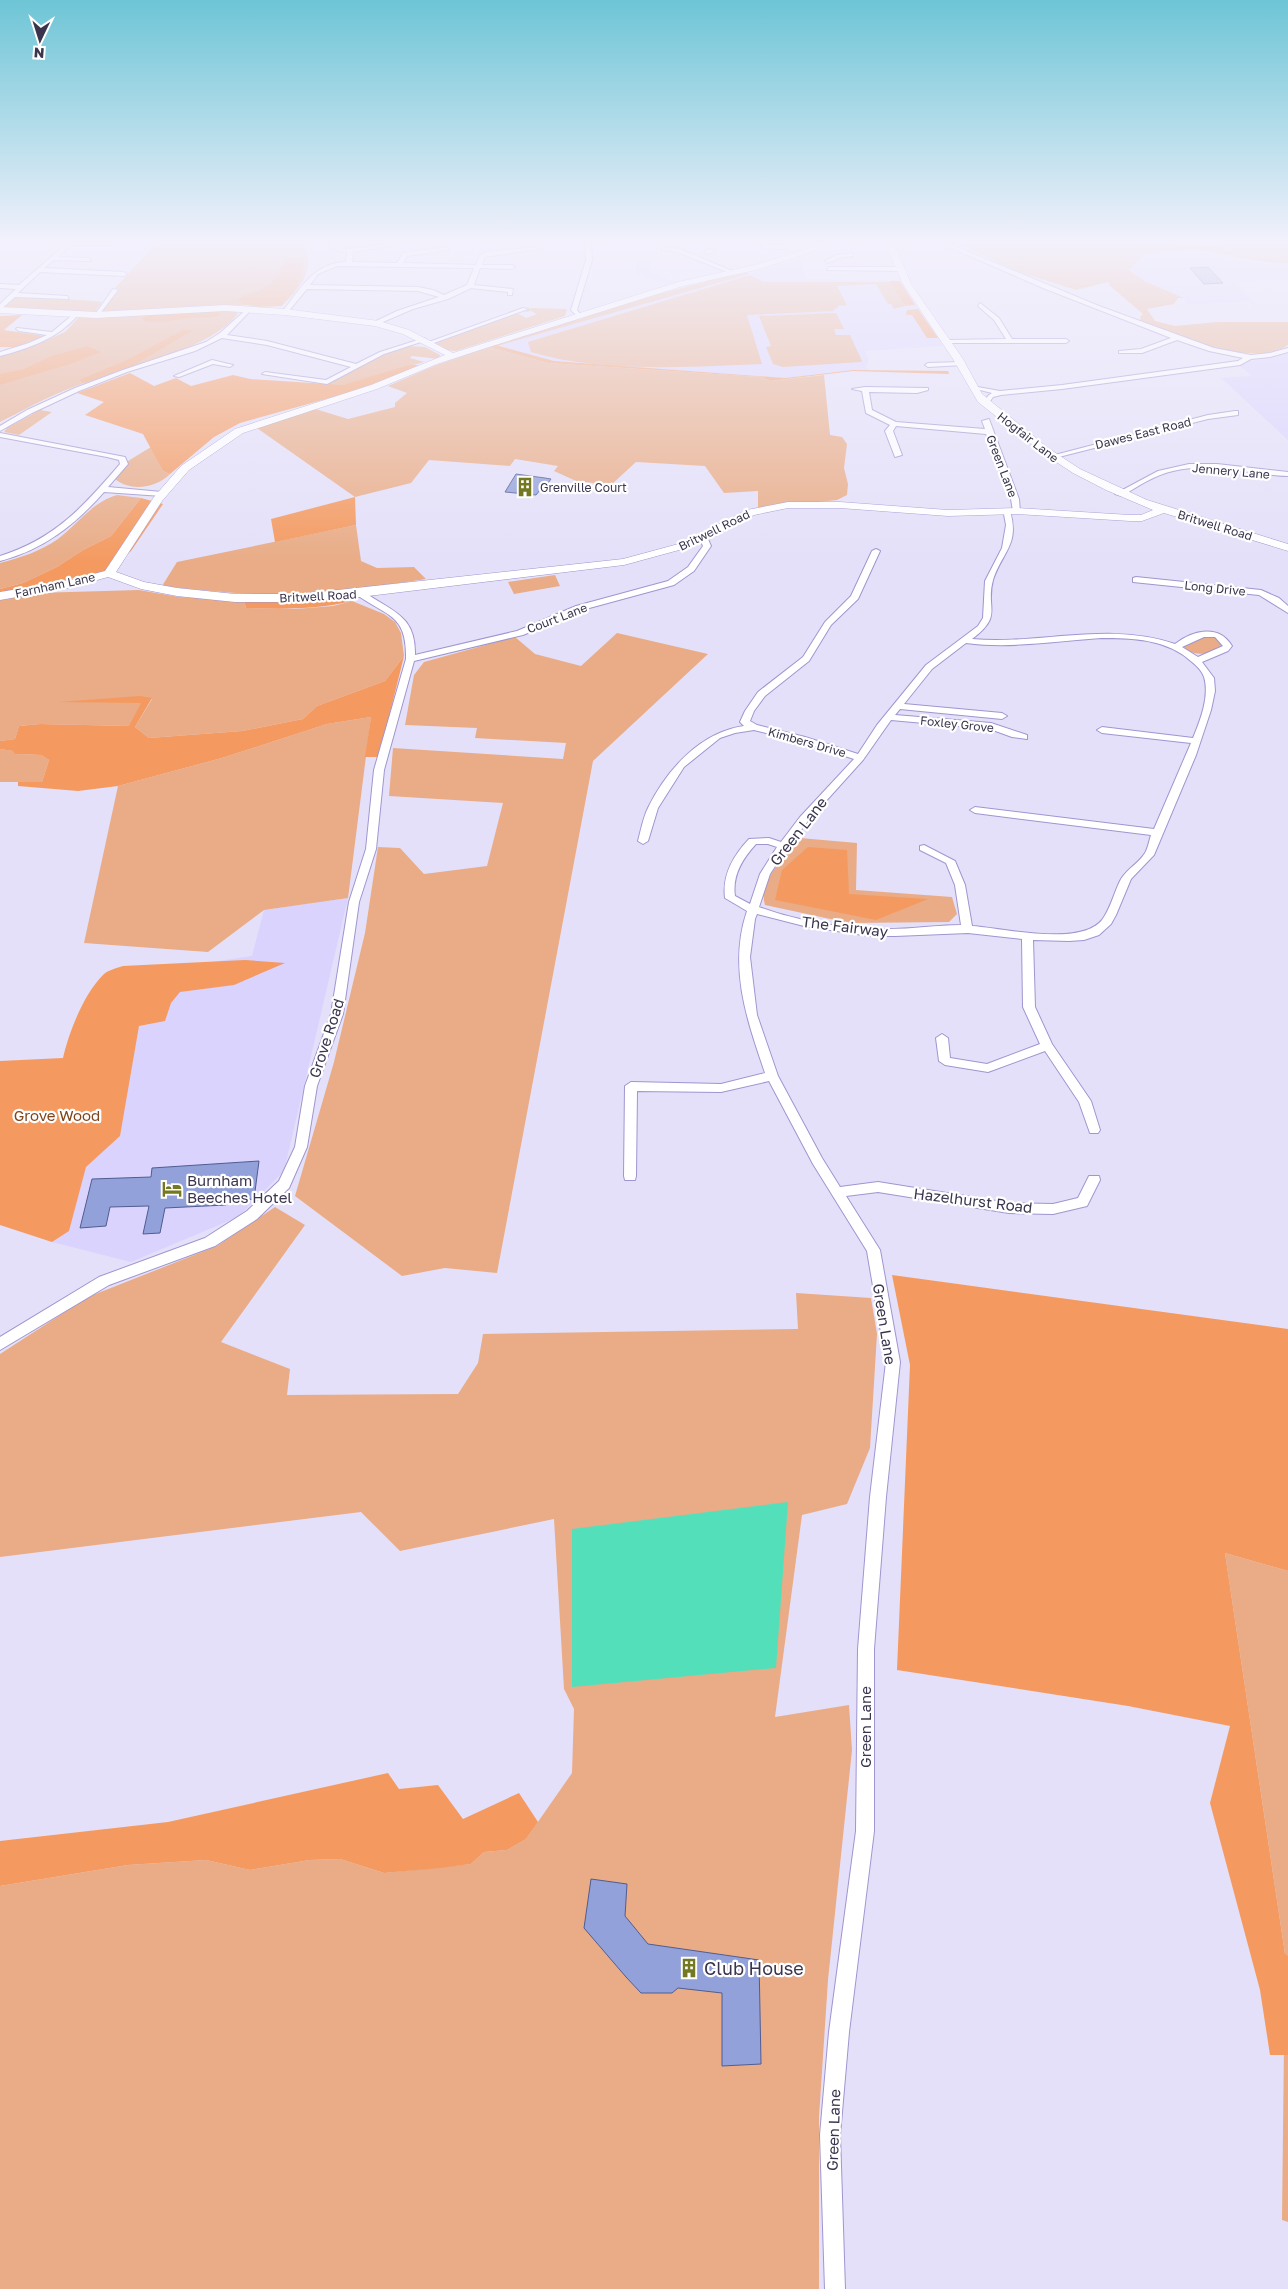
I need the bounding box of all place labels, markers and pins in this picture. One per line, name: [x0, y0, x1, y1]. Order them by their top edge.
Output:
building icon: Grenville Court: [514, 476, 536, 498]
place label: Grenville Court: [540, 480, 627, 495]
place label: Burnham Beeches Hotel: [187, 1171, 292, 1206]
hotel icon: Burnham Beeches Hotel: [161, 1178, 183, 1200]
building icon: Club House: [678, 1957, 700, 1979]
place label: Club House: [704, 1957, 804, 1979]

